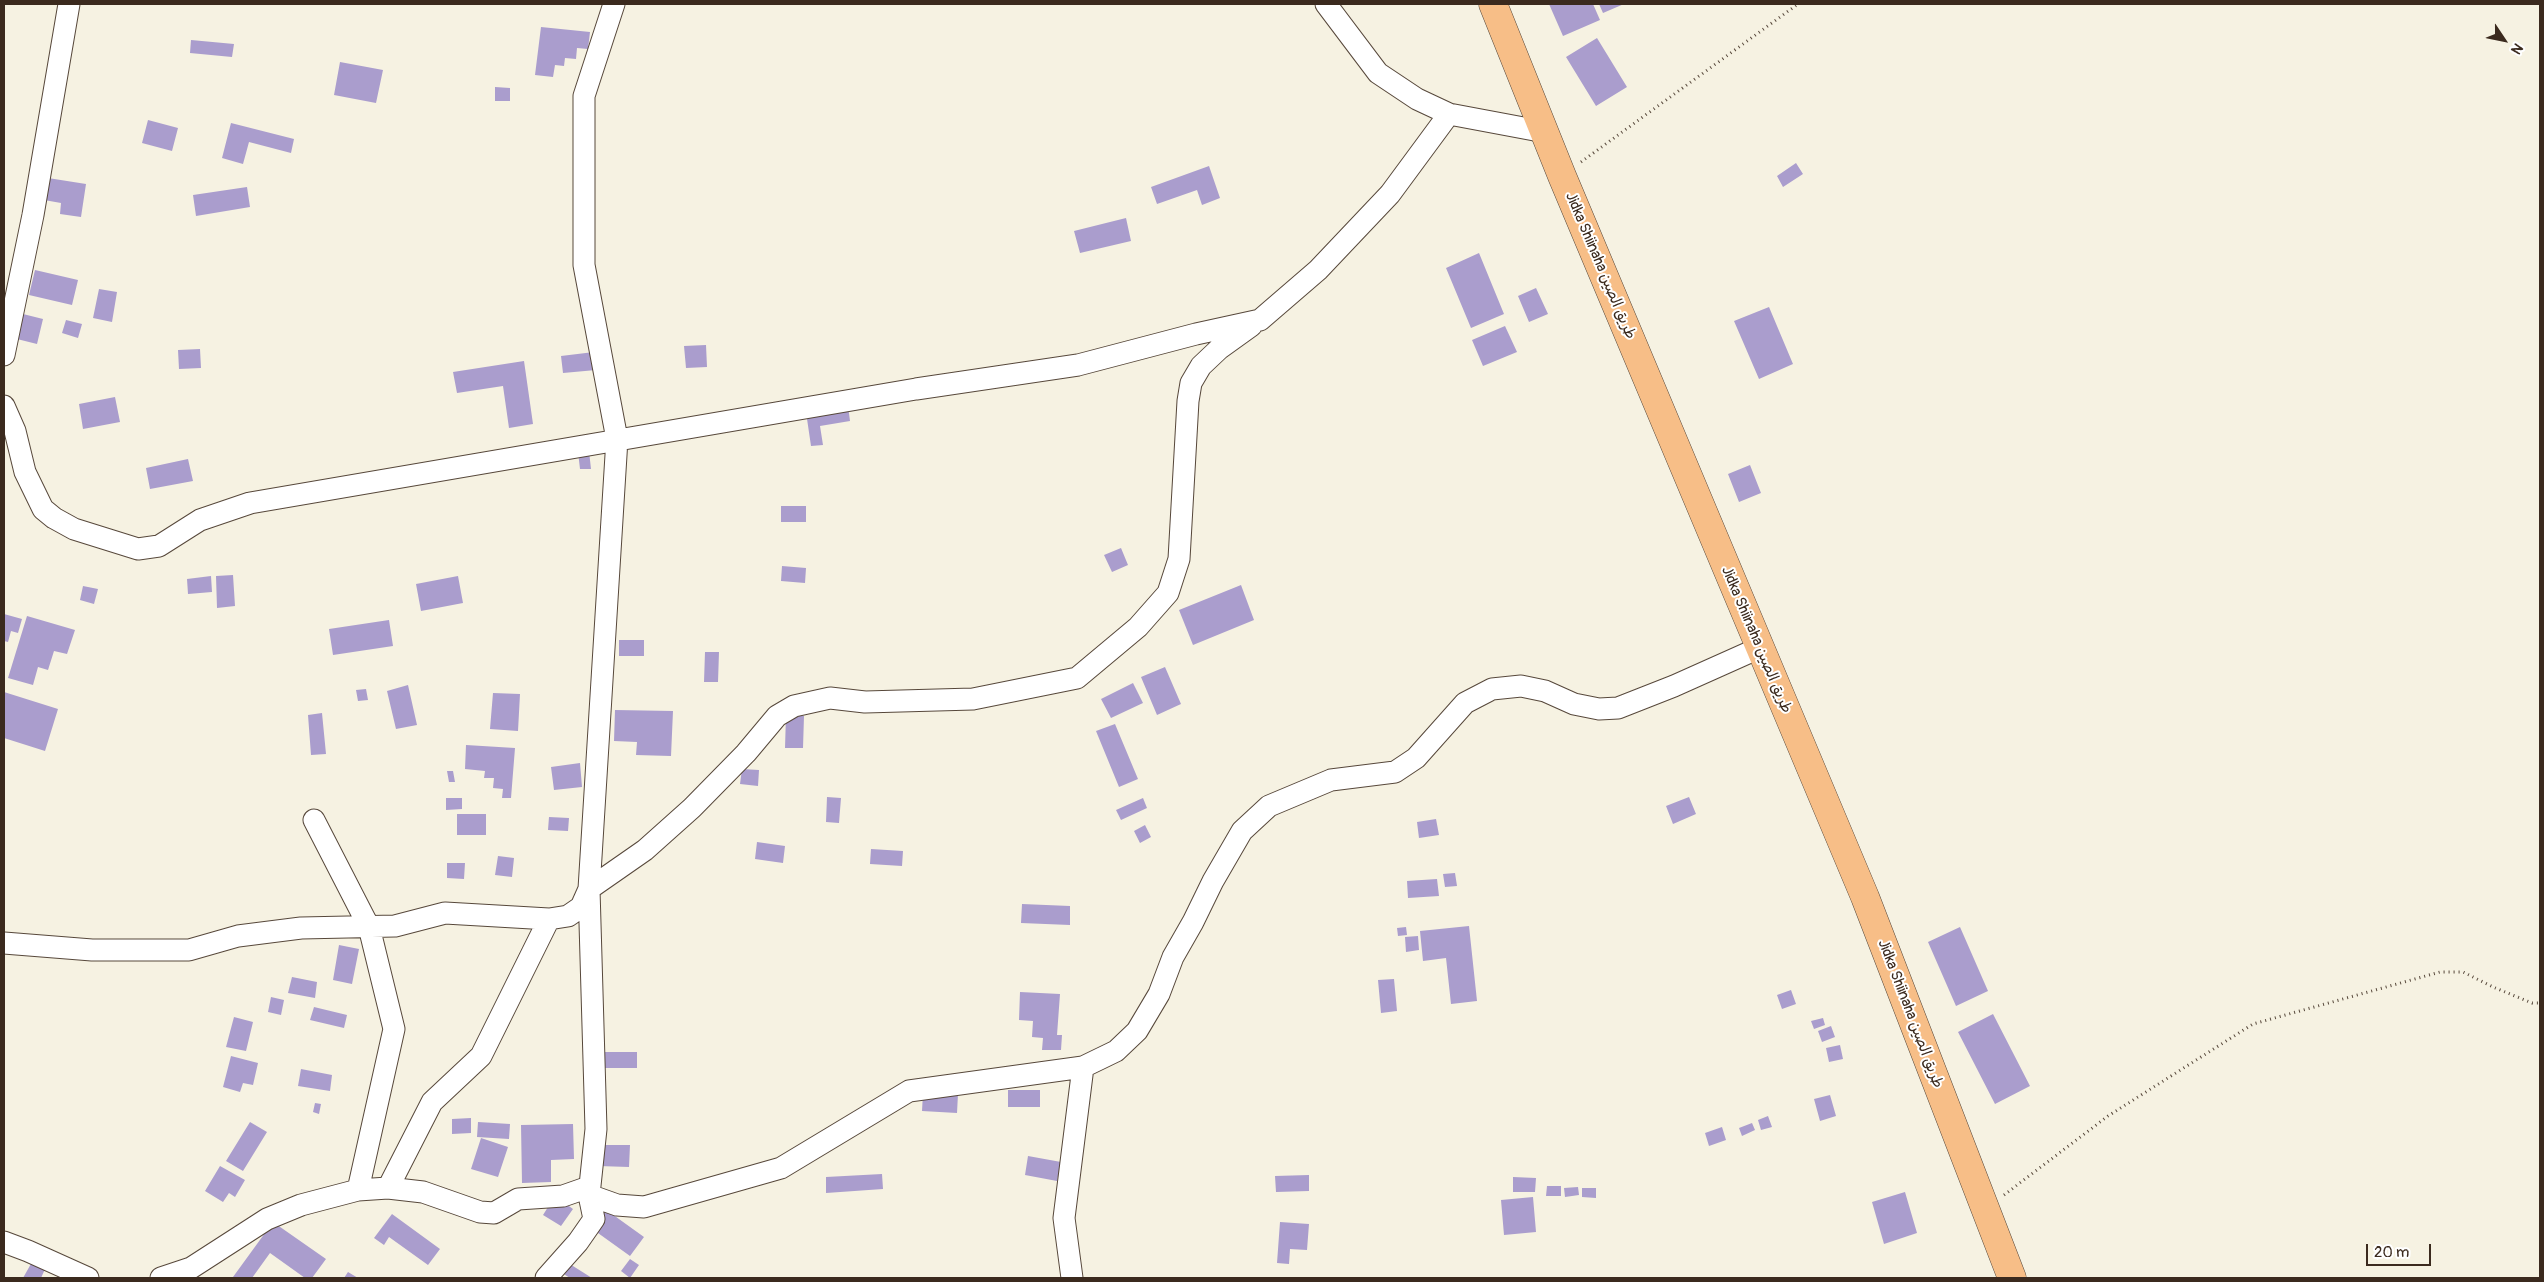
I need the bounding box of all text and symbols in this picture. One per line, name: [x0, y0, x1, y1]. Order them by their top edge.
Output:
north arrow: [2479, 15, 2529, 65]
text: N: [2507, 40, 2527, 57]
street label: Jidka Shiinaha طريق الصين: [1561, 190, 1639, 342]
street label: Jidka Shiinaha طريق الصين: [1717, 564, 1795, 716]
street label: Jidka Shiinaha طريق الصين: [1873, 937, 1947, 1091]
scale bar: [2369, 1234, 2434, 1266]
text: 20 m: [2374, 1243, 2409, 1262]

